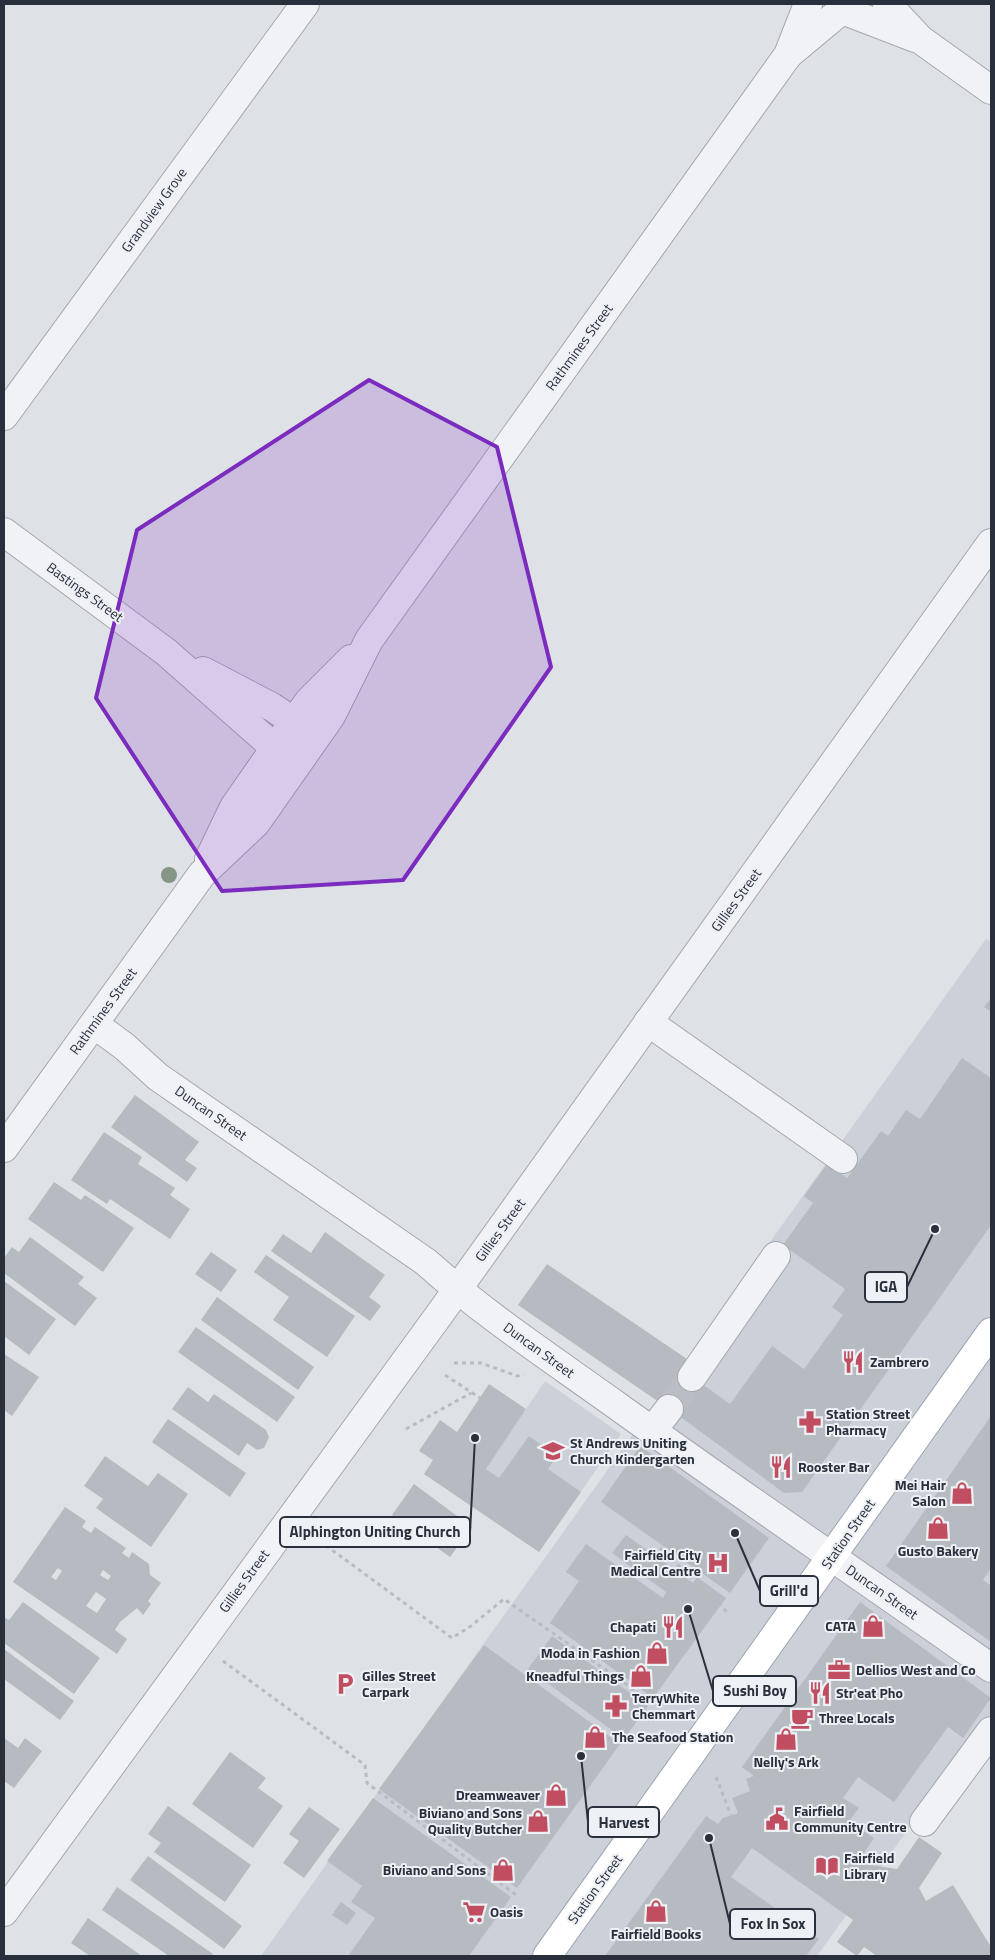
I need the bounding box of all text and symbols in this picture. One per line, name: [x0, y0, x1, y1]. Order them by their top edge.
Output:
street label: Grandview Grove: [116, 163, 192, 256]
street label: Rathmines Street: [540, 299, 617, 395]
street label: Bastings Street: [43, 556, 128, 627]
street label: Gillies Street: [705, 864, 766, 936]
street label: Rathmines Street: [64, 963, 141, 1059]
street label: Duncan Street: [171, 1080, 252, 1145]
street label: Gillies Street: [469, 1194, 530, 1266]
callout: IGA: [865, 1272, 907, 1302]
text: IGA: [875, 1275, 897, 1298]
street label: Duncan Street: [499, 1316, 579, 1383]
restaurant icon: Zambrero: [840, 1349, 866, 1375]
place label: Zambrero: [870, 1351, 929, 1372]
place label: Station Street Pharmacy: [826, 1403, 910, 1440]
pharmacy icon: Station Street Pharmacy: [797, 1409, 823, 1435]
place label: St Andrews Uniting Church Kindergarten: [570, 1432, 695, 1469]
school or university icon: St Andrews Uniting Church Kindergarten: [540, 1438, 566, 1464]
restaurant icon: Rooster Bar: [768, 1454, 794, 1480]
place label: Rooster Bar: [798, 1456, 869, 1477]
place label: Mei Hair Salon: [895, 1474, 946, 1511]
shop icon: Mei Hair Salon: [949, 1480, 975, 1506]
street label: Station Street: [816, 1494, 880, 1573]
shop icon: Gusto Bakery: [925, 1515, 951, 1541]
callout: Alphington Uniting Church: [280, 1517, 470, 1547]
text: Alphington Uniting Church: [290, 1520, 460, 1543]
place label: Gusto Bakery: [898, 1540, 978, 1561]
place label: Fairfield City Medical Centre: [611, 1544, 701, 1581]
street label: Gillies Street: [213, 1545, 274, 1617]
hospital icon: Fairfield City Medical Centre: [705, 1550, 731, 1576]
street label: Duncan Street: [842, 1559, 923, 1624]
callout: Grill'd: [760, 1576, 818, 1606]
text: Grill'd: [770, 1579, 808, 1602]
shop icon: CATA: [860, 1613, 886, 1639]
restaurant icon: Chapati: [660, 1614, 686, 1640]
place label: CATA: [825, 1615, 857, 1636]
place label: Chapati: [610, 1616, 656, 1637]
shop icon: Moda in Fashion: [644, 1640, 670, 1666]
place label: Moda in Fashion: [541, 1642, 640, 1663]
office icon: Dellios West and Co: [826, 1657, 852, 1683]
place label: Dellios West and Co: [856, 1659, 976, 1680]
shop icon: Kneadful Things: [628, 1663, 654, 1689]
place label: Gilles Street Carpark: [362, 1665, 436, 1702]
place label: Kneadful Things: [526, 1665, 624, 1686]
parking icon: Gilles Street Carpark: [332, 1671, 358, 1697]
callout: Sushi Boy: [713, 1676, 796, 1706]
text: Sushi Boy: [723, 1679, 787, 1702]
restaurant icon: Str'eat Pho: [807, 1680, 833, 1706]
place label: Str'eat Pho: [836, 1682, 903, 1703]
place label: TerryWhite Chemmart: [632, 1687, 700, 1724]
pharmacy icon: TerryWhite Chemmart: [603, 1693, 629, 1719]
cafe icon: Three Locals: [789, 1705, 815, 1731]
place label: Three Locals: [819, 1707, 895, 1728]
shop icon: The Seafood Station: [582, 1724, 608, 1750]
place label: The Seafood Station: [612, 1726, 734, 1747]
shop icon: Nelly's Ark: [773, 1726, 799, 1752]
place label: Nelly's Ark: [753, 1751, 819, 1772]
shop icon: Dreamweaver: [543, 1782, 569, 1808]
place label: Dreamweaver: [456, 1784, 540, 1805]
place label: Fairfield Community Centre: [794, 1800, 907, 1837]
place label: Biviano and Sons Quality Butcher: [419, 1802, 522, 1839]
public building icon: Fairfield Community Centre: [764, 1806, 790, 1832]
callout: Harvest: [588, 1807, 659, 1837]
shop icon: Biviano and Sons Quality Butcher: [525, 1808, 551, 1834]
text: Harvest: [599, 1811, 650, 1834]
place label: Fairfield Library: [844, 1847, 894, 1884]
street label: Station Street: [562, 1850, 627, 1928]
library icon: Fairfield Library: [814, 1853, 840, 1879]
shop icon: Biviano and Sons: [490, 1857, 516, 1883]
place label: Biviano and Sons: [383, 1859, 486, 1880]
shop icon: Fairfield Books: [643, 1898, 669, 1924]
supermarket icon: Oasis: [461, 1899, 487, 1925]
place label: Oasis: [490, 1901, 524, 1922]
callout: Fox In Sox: [730, 1909, 815, 1939]
text: Fox In Sox: [741, 1912, 805, 1935]
place label: Fairfield Books: [611, 1923, 702, 1944]

